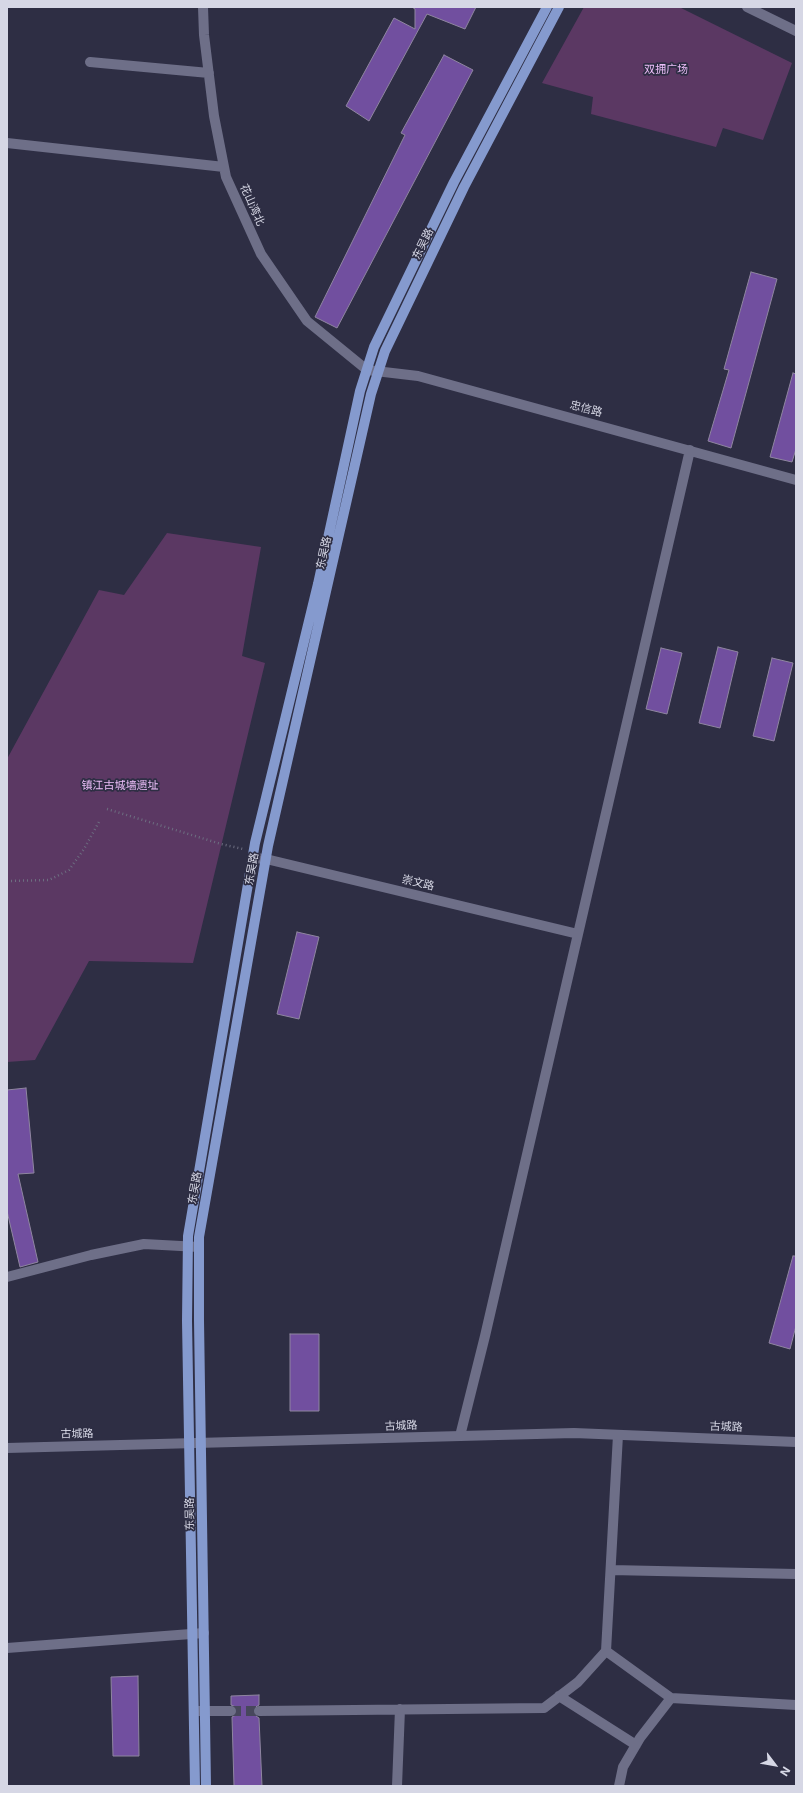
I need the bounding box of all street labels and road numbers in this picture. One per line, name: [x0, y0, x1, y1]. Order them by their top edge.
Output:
street label: 花山湾北: [237, 182, 267, 228]
street label: 东吴路: [410, 226, 436, 262]
street label: 忠信路: [568, 398, 604, 420]
street label: 东吴路: [314, 535, 334, 571]
street label: 东吴路: [243, 852, 261, 886]
street label: 崇文路: [400, 873, 436, 893]
street label: 东吴路: [186, 1171, 204, 1205]
street label: 古城路: [384, 1419, 418, 1433]
street label: 古城路: [709, 1420, 743, 1434]
street label: 古城路: [60, 1427, 94, 1441]
street label: 东吴路: [183, 1497, 197, 1531]

